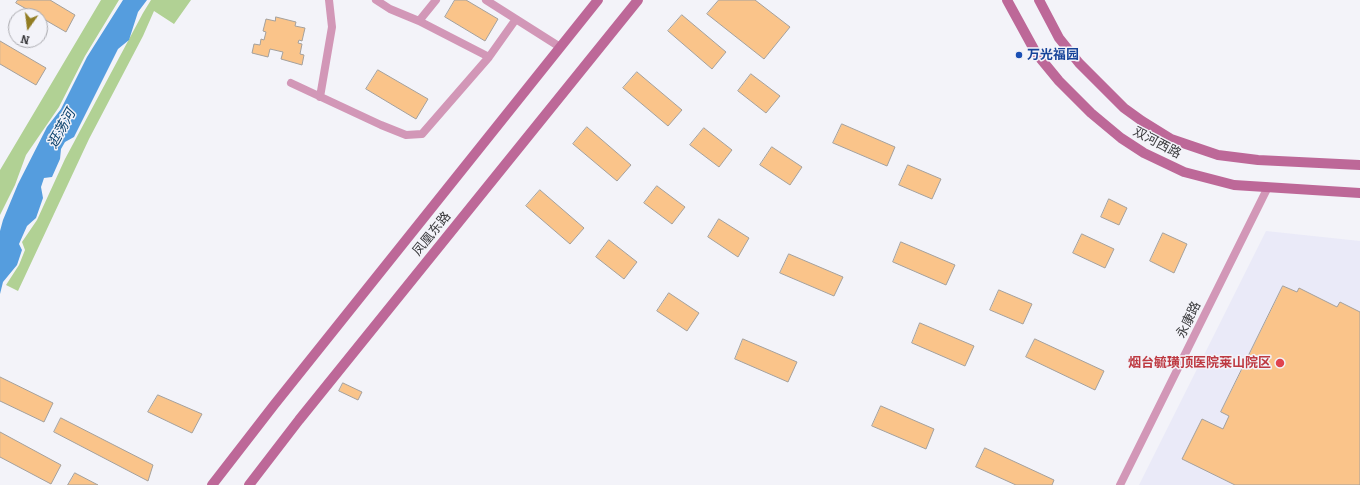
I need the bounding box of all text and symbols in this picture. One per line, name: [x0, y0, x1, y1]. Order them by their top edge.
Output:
north arrow: [8, 8, 48, 48]
text: N: [20, 32, 31, 46]
place label: 万光福园: [1027, 47, 1079, 63]
marker: 万光福园: [1014, 50, 1024, 60]
water label: 逛荡河: [44, 107, 80, 151]
street label: 双河西路: [1130, 124, 1184, 162]
street label: 凤凰东路: [410, 209, 454, 259]
street label: 永康路: [1173, 299, 1205, 341]
place label: 烟台毓璜顶医院莱山院区: [1128, 355, 1271, 371]
marker: 烟台毓璜顶医院莱山院区: [1274, 357, 1286, 369]

